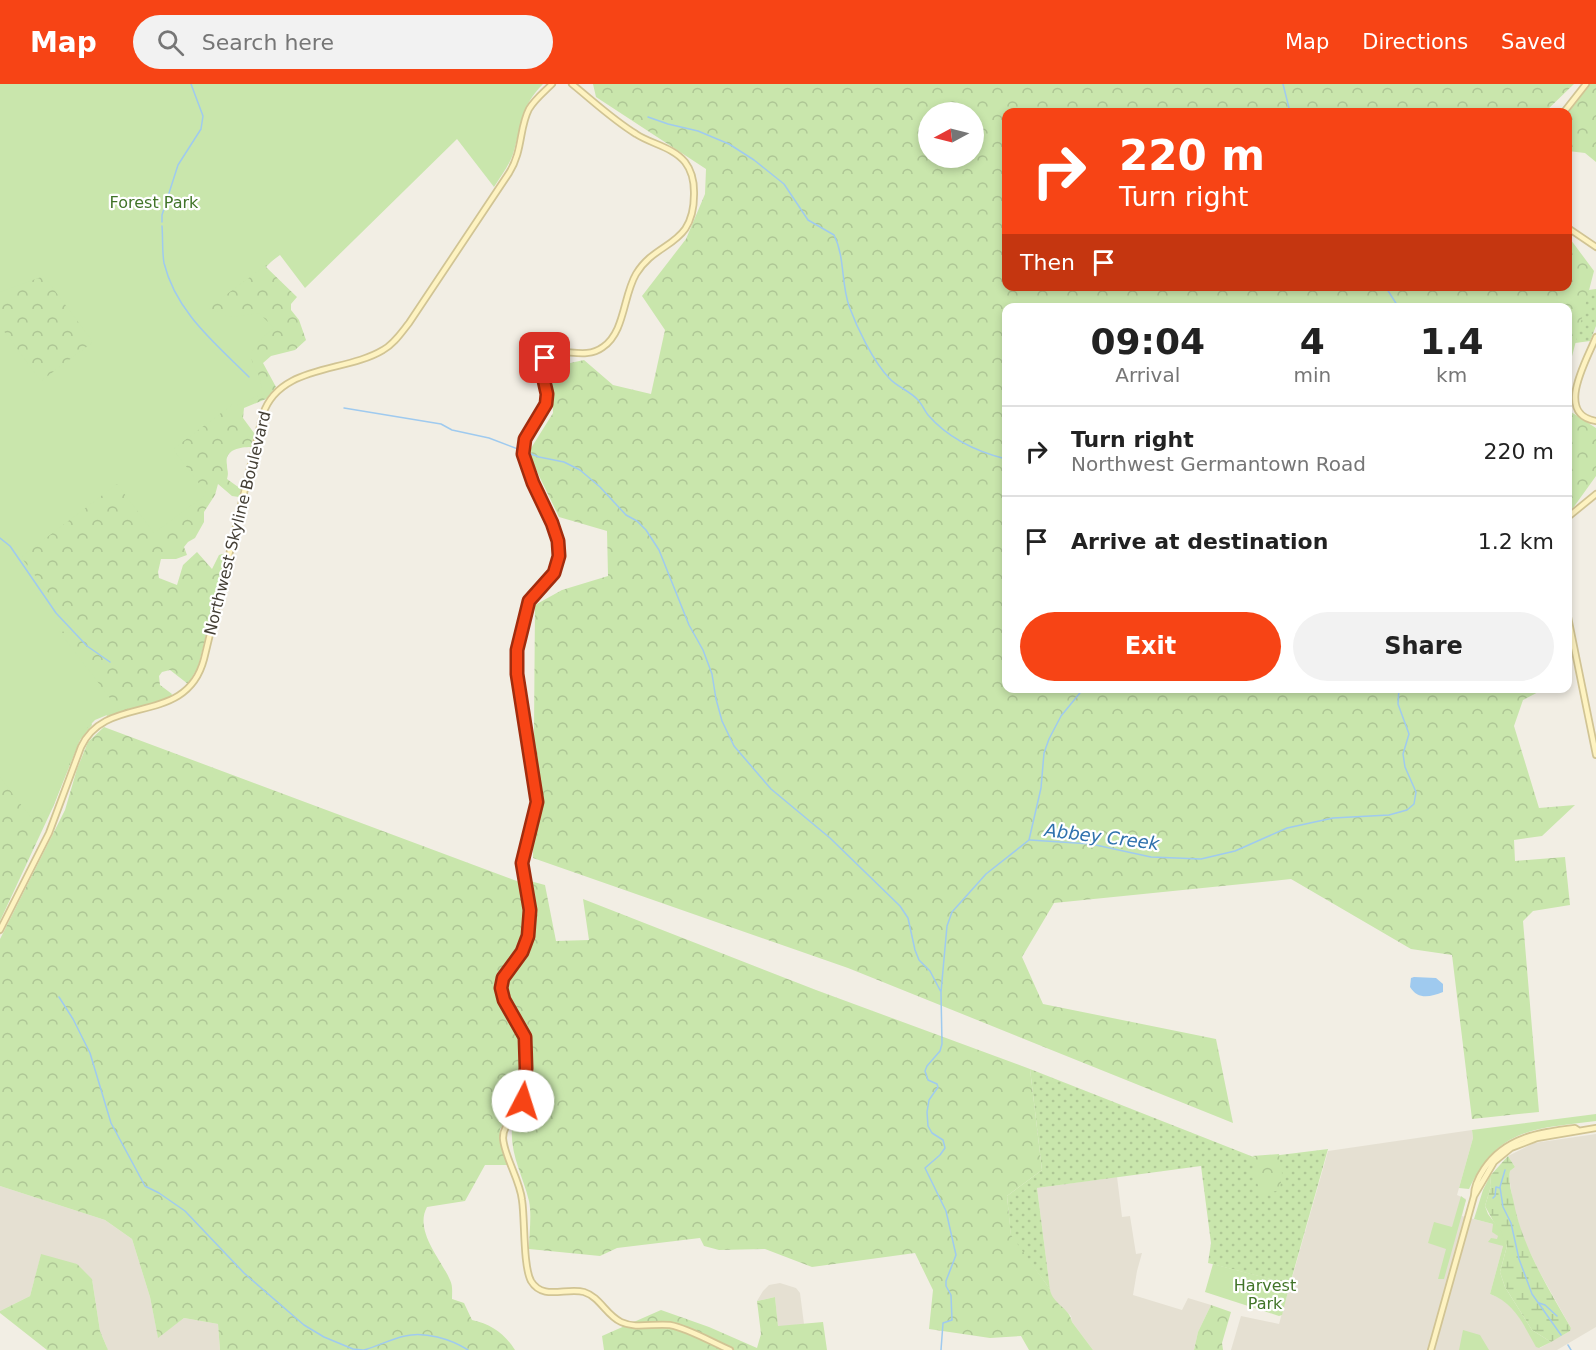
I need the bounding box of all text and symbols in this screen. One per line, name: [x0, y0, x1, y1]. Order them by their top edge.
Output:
search box: [133, 15, 553, 69]
text: Map: [30, 26, 97, 59]
icon: search: [154, 26, 187, 59]
text: Search here: [202, 30, 334, 55]
text: Map: [1285, 30, 1329, 54]
text: Directions: [1362, 30, 1468, 54]
text: Saved: [1501, 30, 1566, 54]
north arrow: [918, 102, 984, 168]
map controls: [918, 102, 984, 168]
text: 220 m: [1119, 131, 1265, 180]
icon: right: [1020, 132, 1098, 210]
text: Turn right: [1119, 181, 1248, 212]
park label: Forest Park: [110, 193, 199, 212]
icon: arrive: [1087, 246, 1120, 279]
text: Then: [1020, 250, 1075, 275]
text: 09:04: [1090, 321, 1205, 362]
text: 4: [1300, 321, 1325, 362]
text: 1.4: [1420, 321, 1484, 362]
pin: [519, 332, 570, 383]
icon: arrive: [528, 341, 561, 374]
text: Arrival: [1115, 363, 1180, 387]
text: min: [1294, 363, 1331, 387]
text: km: [1436, 363, 1467, 387]
street label: Northwest Skyline Boulevard: [200, 409, 275, 637]
text: Turn right: [1071, 427, 1194, 452]
icon: right: [1020, 435, 1053, 468]
text: 220 m: [1484, 439, 1554, 464]
text: Northwest Germantown Road: [1071, 452, 1366, 476]
icon: arrive: [1020, 525, 1053, 558]
text: Arrive at destination: [1071, 529, 1328, 554]
text: 1.2 km: [1478, 529, 1554, 554]
button: Exit: [1020, 612, 1281, 681]
button: Share: [1293, 612, 1554, 681]
water label: Abbey Creek: [1043, 819, 1162, 854]
position arrow: [491, 1069, 555, 1133]
park label: Harvest Park: [1234, 1276, 1296, 1313]

